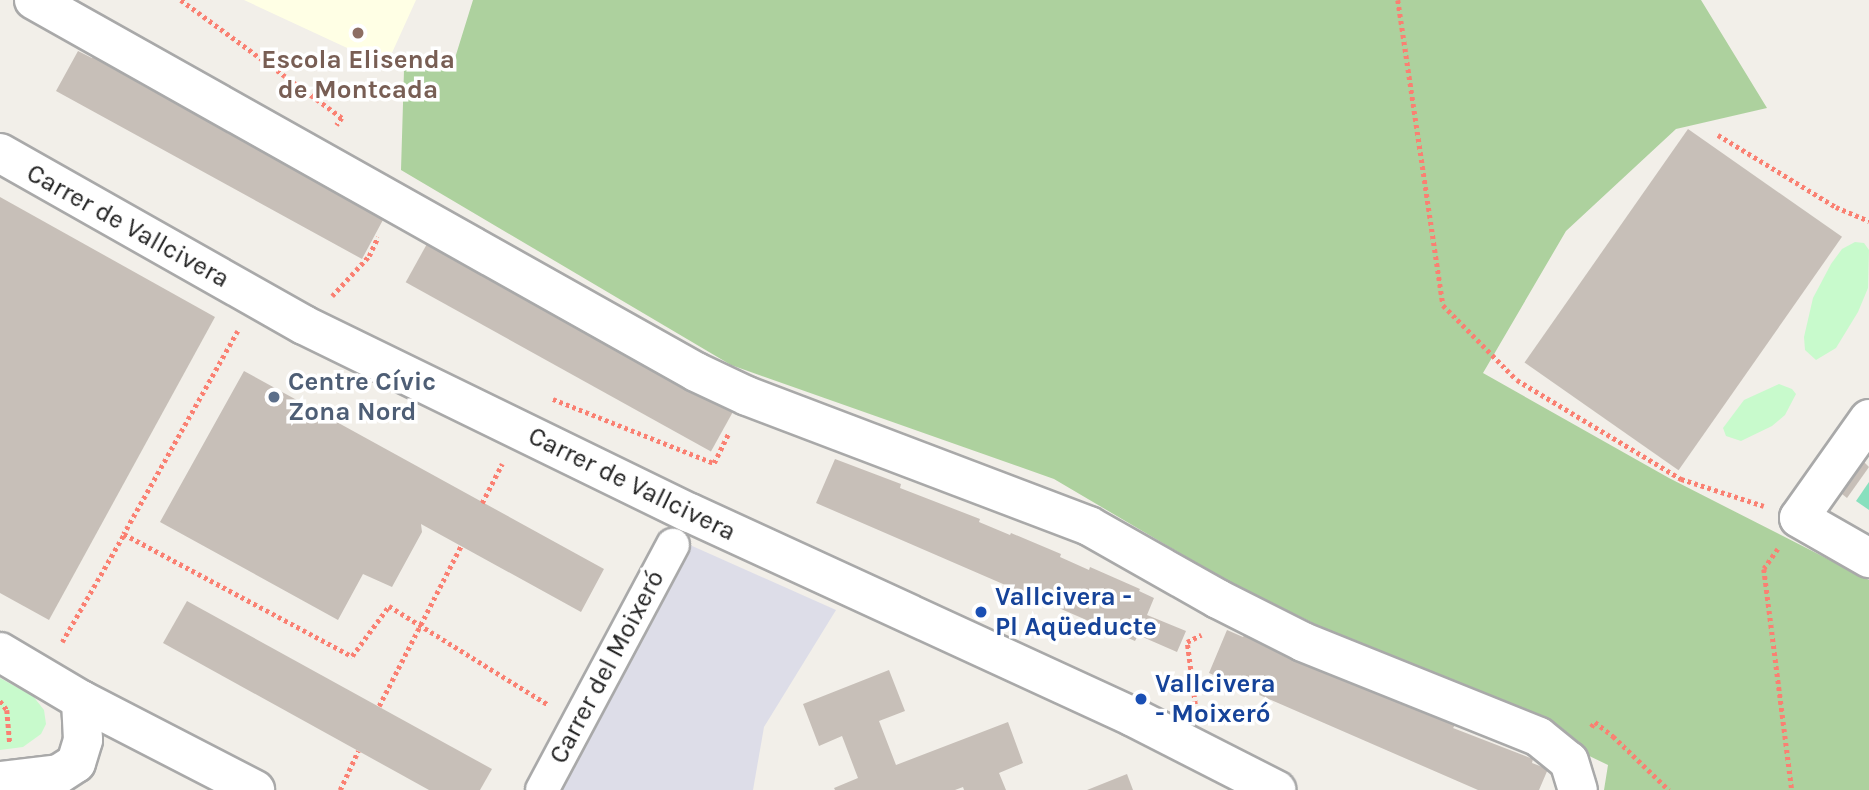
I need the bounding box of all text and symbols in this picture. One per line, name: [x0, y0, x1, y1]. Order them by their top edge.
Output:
marker: Escola Elisenda de Montcada: [350, 25, 366, 41]
place label: Escola Elisenda de Montcada: [261, 44, 455, 106]
street label: Carrer de Vallcivera: [21, 157, 235, 295]
place label: Centre Cívic Zona Nord: [288, 366, 436, 428]
marker: Centre Cívic Zona Nord: [266, 389, 282, 405]
street label: Carrer de Vallcivera: [523, 420, 741, 548]
street label: Carrer del Moixeró: [543, 565, 671, 769]
place label: Vallcivera - Pl Aqüeducte: [995, 581, 1157, 642]
marker: Vallcivera - Pl Aqüeducte: [973, 604, 989, 620]
place label: Vallcivera - Moixeró: [1155, 668, 1276, 730]
marker: Vallcivera - Moixeró: [1133, 691, 1149, 707]

